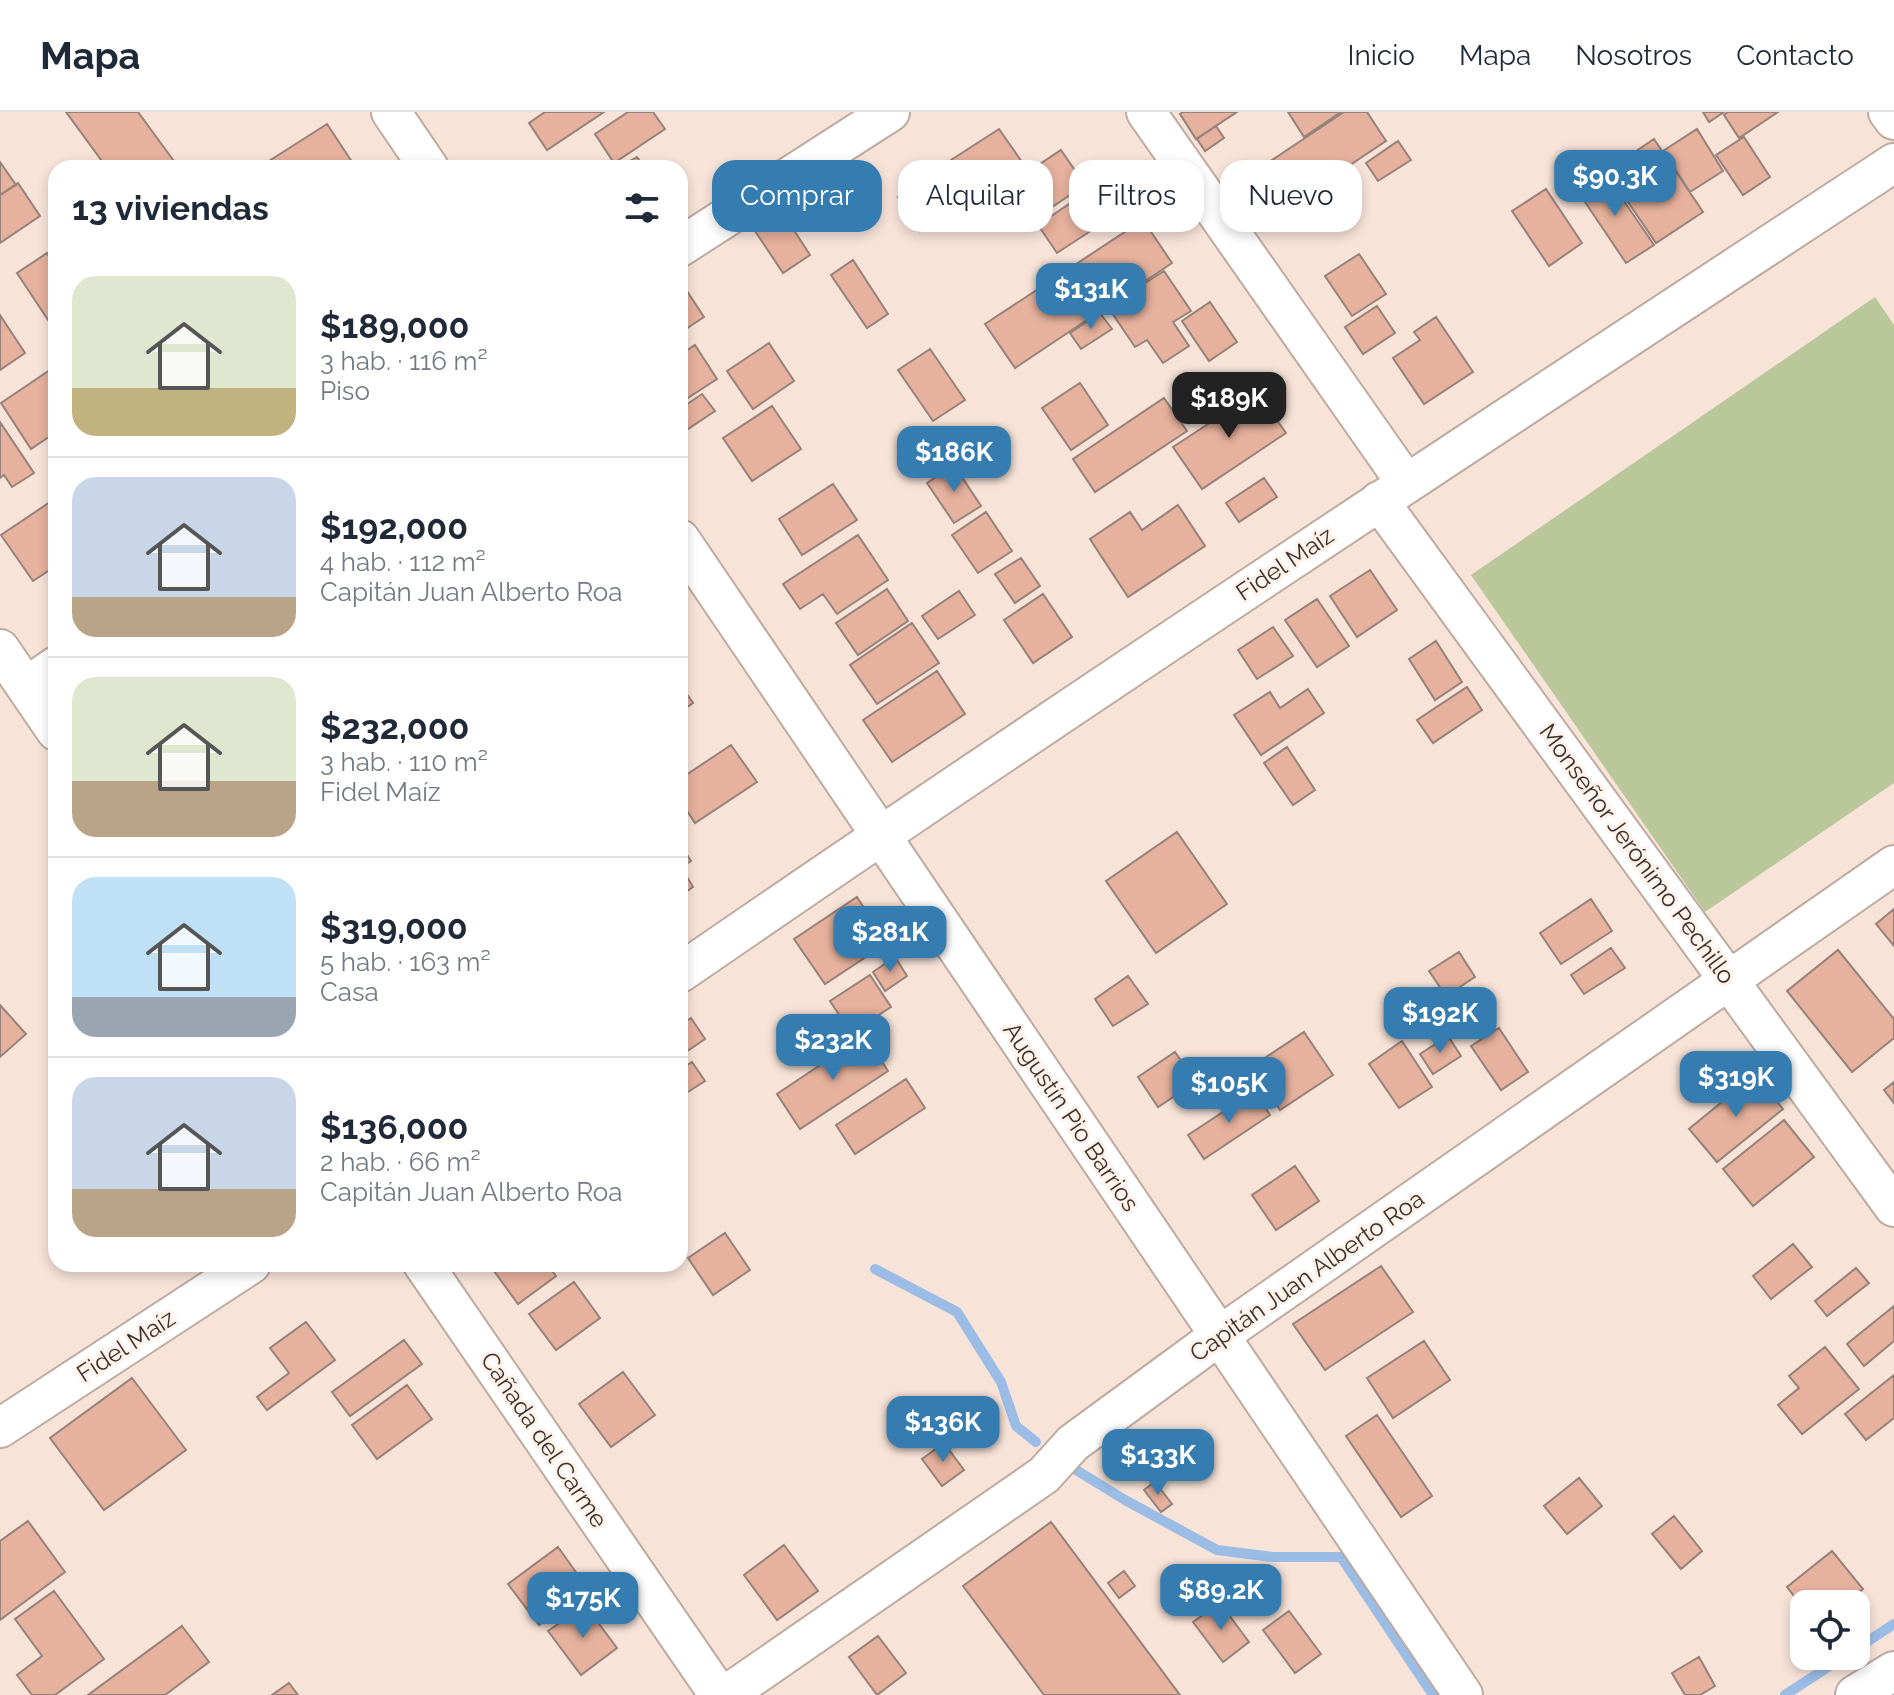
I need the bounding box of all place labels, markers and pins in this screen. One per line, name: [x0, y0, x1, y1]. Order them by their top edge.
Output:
pin: $90.3K: [1550, 150, 1680, 218]
pin: $131K: [1035, 263, 1147, 331]
pin: $189K: [1173, 372, 1285, 440]
pin: $186K: [898, 426, 1010, 494]
pin: $281K: [834, 906, 946, 974]
pin: $192K: [1384, 987, 1496, 1055]
pin: $232K: [777, 1014, 889, 1082]
pin: $319K: [1680, 1051, 1792, 1119]
pin: $105K: [1173, 1057, 1285, 1125]
pin: $136K: [887, 1396, 999, 1464]
pin: $133K: [1102, 1429, 1214, 1497]
pin: $89.2K: [1156, 1564, 1286, 1632]
pin: $175K: [527, 1572, 639, 1640]

